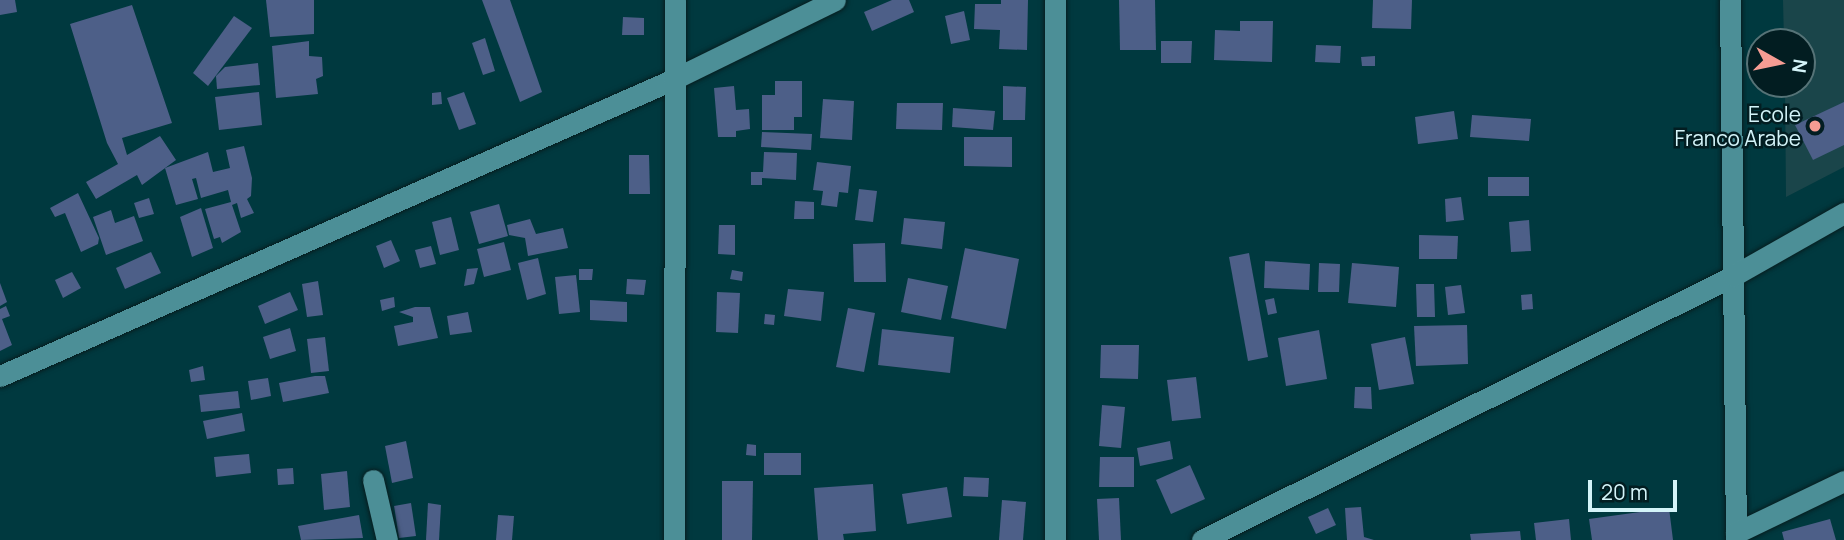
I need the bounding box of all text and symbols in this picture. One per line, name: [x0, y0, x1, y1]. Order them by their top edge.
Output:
north arrow: [1746, 28, 1816, 98]
text: N: [1786, 57, 1814, 75]
place label: Ecole Franco Arabe: [1674, 101, 1801, 151]
marker: Ecole Franco Arabe: [1807, 118, 1823, 134]
scale bar: [1592, 466, 1681, 510]
text: 20 m: [1601, 478, 1648, 506]

